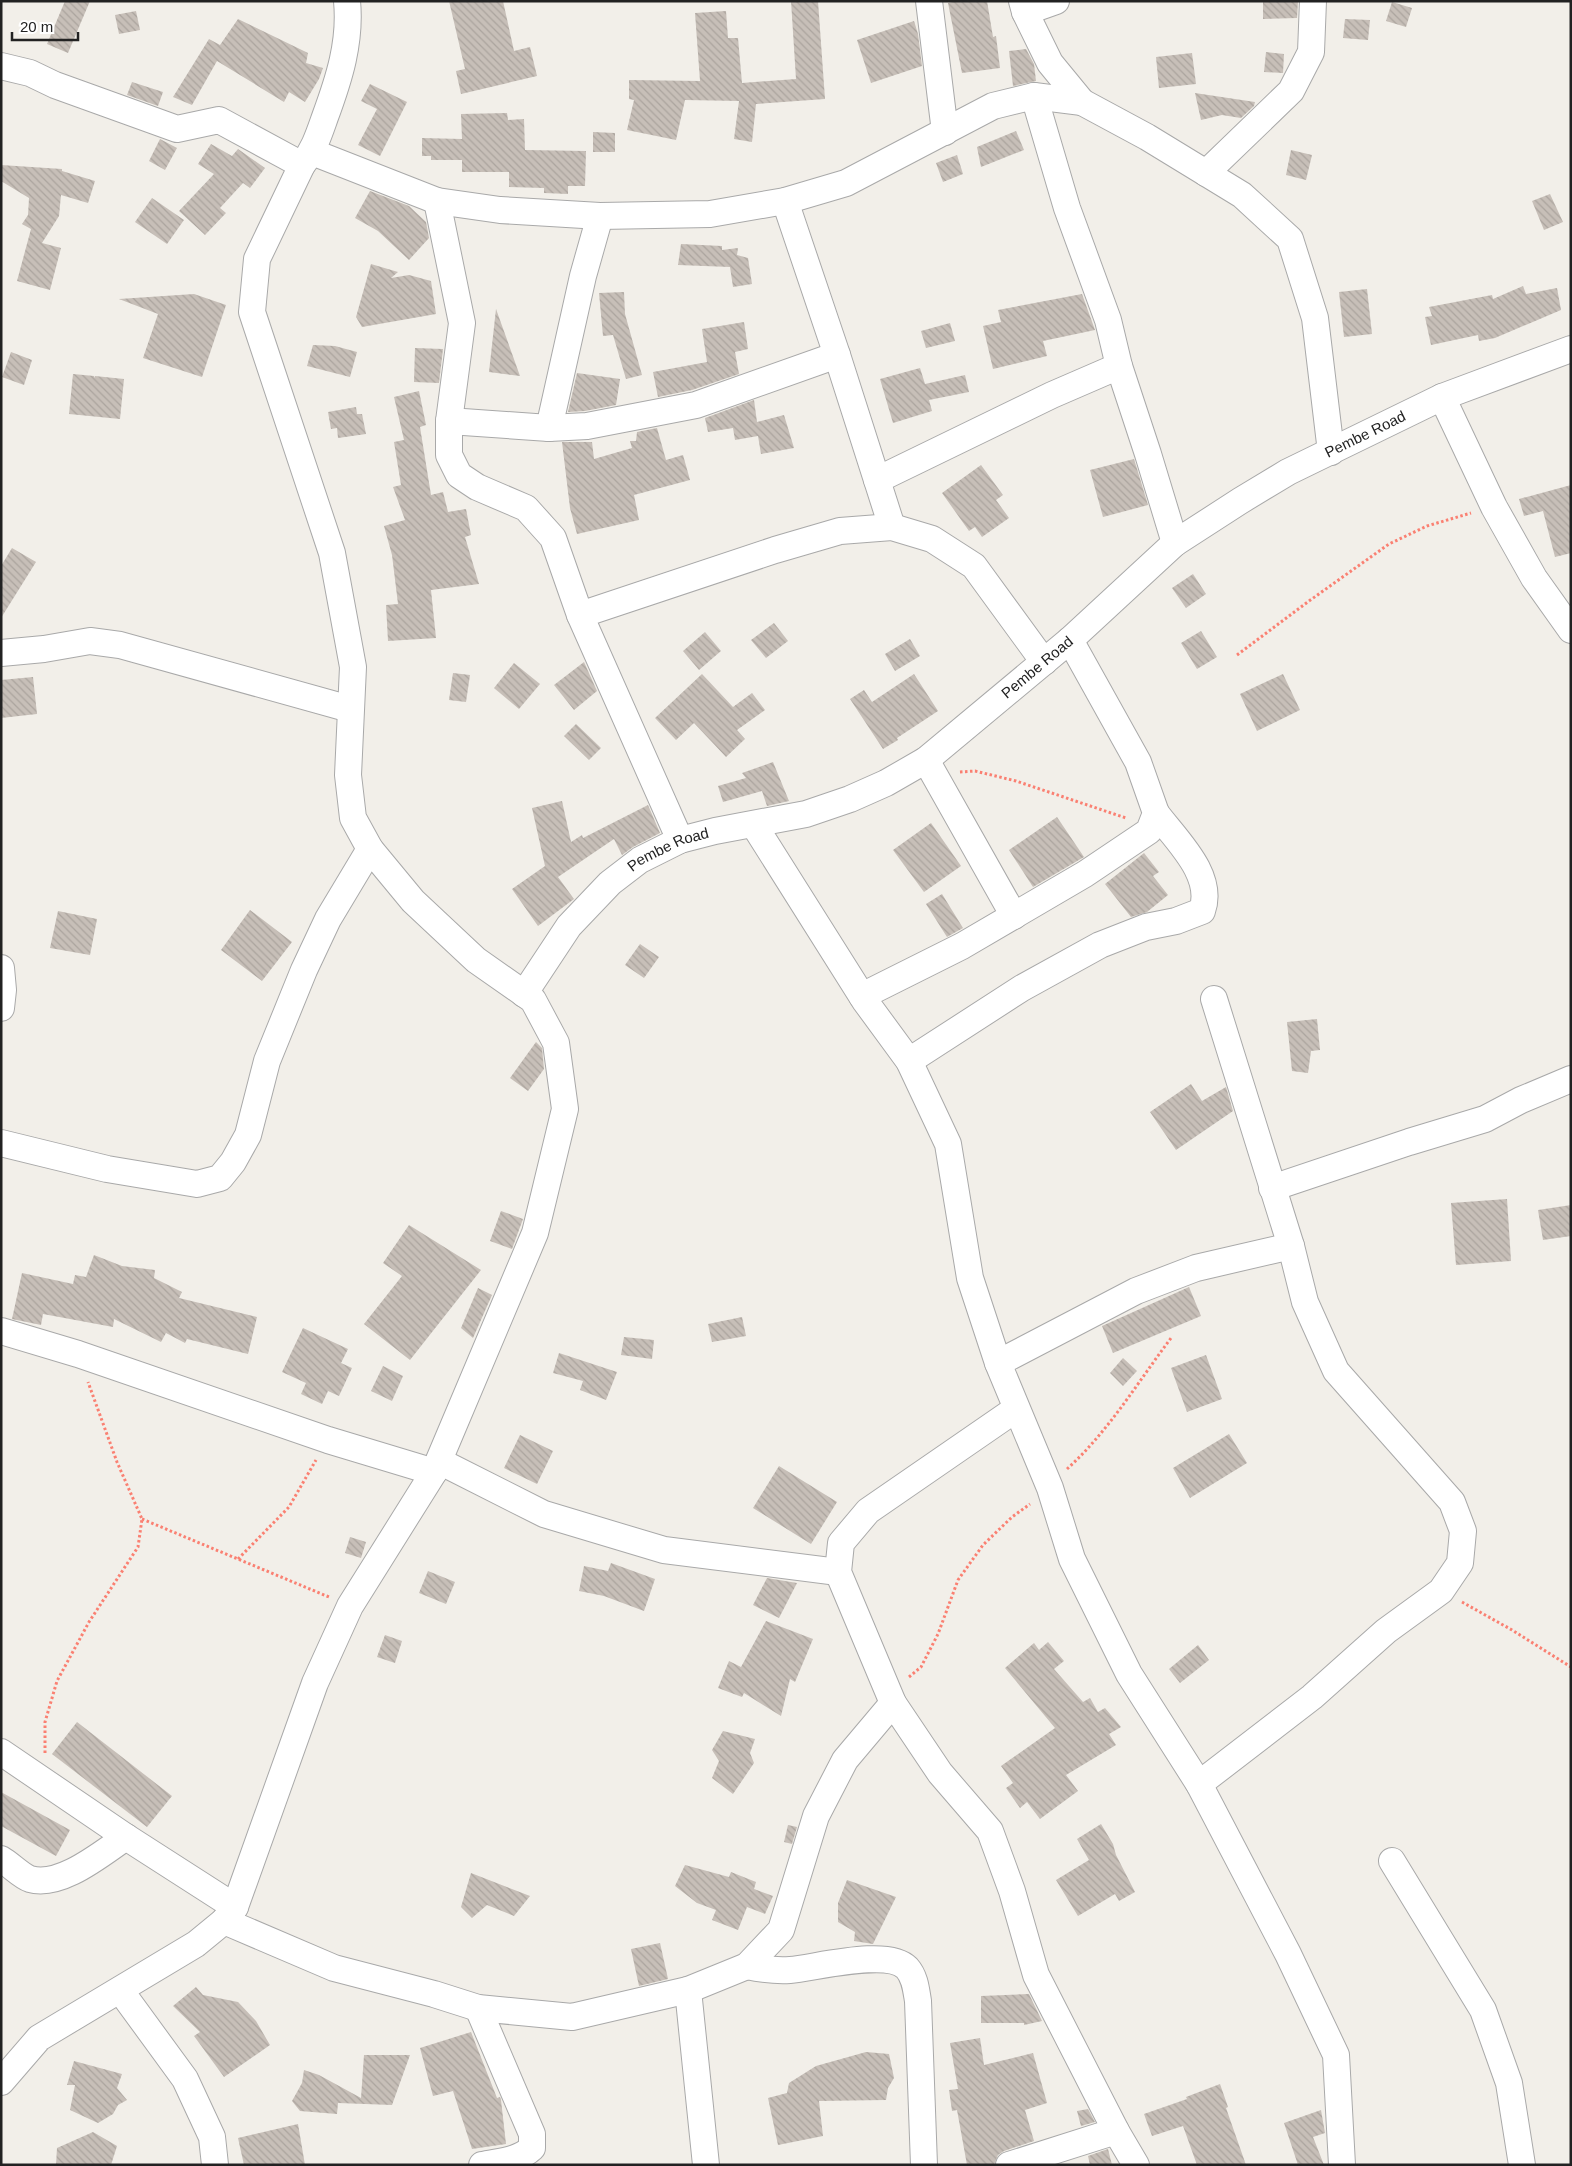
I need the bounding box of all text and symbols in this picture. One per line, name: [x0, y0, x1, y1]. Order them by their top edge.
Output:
scale bar: [12, 10, 79, 42]
text: 20 m: [20, 18, 53, 35]
street label: Pembe Road: [1322, 407, 1408, 461]
street label: Pembe Road: [998, 632, 1076, 701]
street label: Pembe Road: [624, 824, 710, 875]

